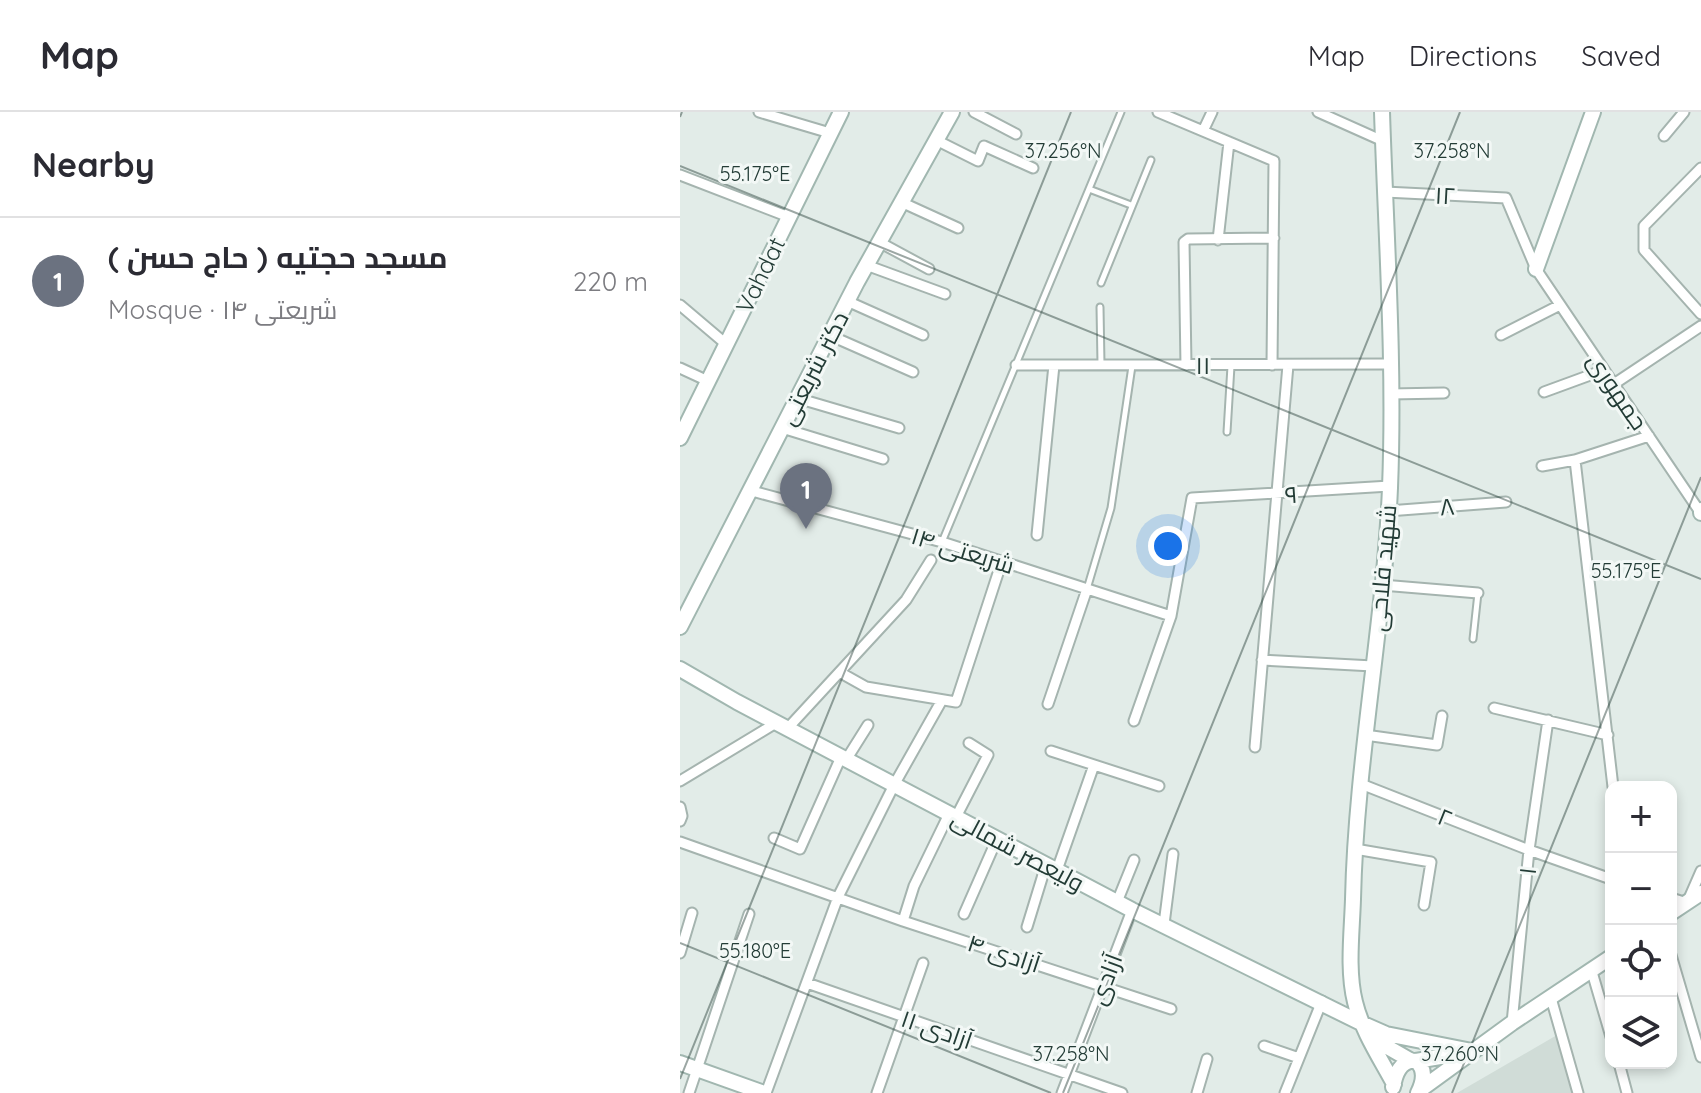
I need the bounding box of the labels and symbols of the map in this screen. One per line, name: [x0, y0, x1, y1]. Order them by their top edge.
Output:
text: 37.256°N: [1024, 138, 1102, 163]
text: 37.258°N: [1413, 138, 1491, 163]
text: 55.175°E: [720, 161, 790, 186]
street label: ۱۲: [1434, 179, 1456, 211]
street label: Vahdat: [729, 232, 791, 318]
street label: دکتر شریعتی: [771, 306, 855, 430]
street label: جمهوری: [1581, 347, 1655, 435]
street label: ۱۱: [1196, 350, 1210, 380]
pin: 1: [780, 463, 832, 529]
street label: ۹: [1284, 479, 1298, 509]
street label: ۸: [1438, 491, 1456, 521]
street label: شهید فلاحی: [1362, 503, 1402, 633]
street label: شریعتی ۱۴: [908, 520, 1018, 580]
your location: [1148, 526, 1188, 566]
text: 55.175°E: [1591, 558, 1661, 583]
street label: ۲: [1434, 801, 1456, 833]
street label: ولیعصر شمالی: [946, 802, 1090, 898]
street label: ۱: [1512, 866, 1542, 876]
street label: آزادی ۴: [964, 927, 1045, 979]
text: 55.180°E: [719, 938, 791, 963]
street label: آزادی: [1082, 949, 1129, 1009]
street label: آزادی ۱۱: [897, 1003, 977, 1055]
text: 37.258°N: [1032, 1041, 1110, 1066]
text: 37.260°N: [1421, 1041, 1499, 1066]

